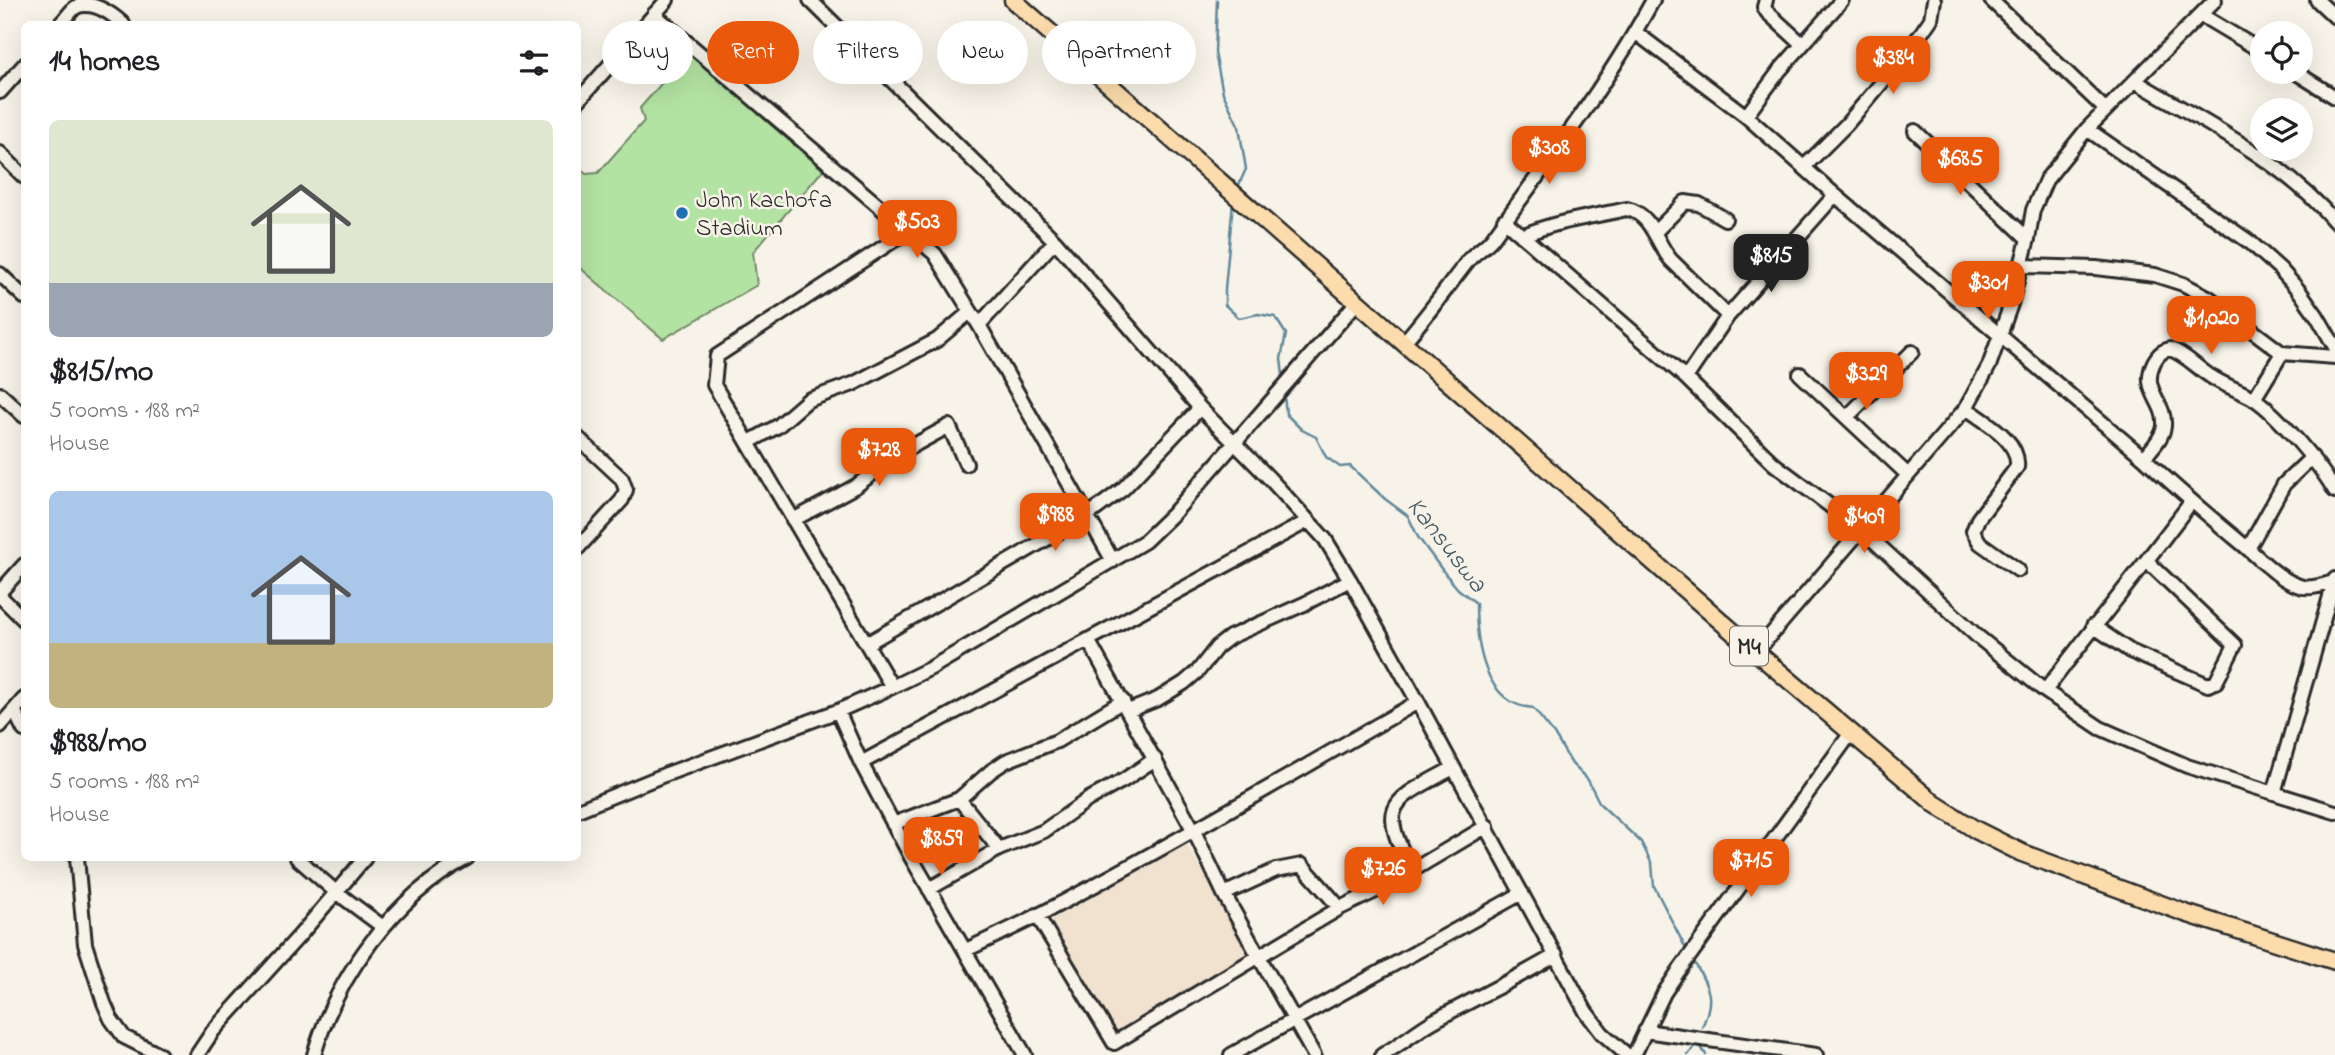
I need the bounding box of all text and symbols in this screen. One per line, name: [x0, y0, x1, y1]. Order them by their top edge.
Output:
chip: Buy: [602, 21, 693, 84]
chip: Rent: [707, 21, 799, 84]
chip: Filters: [813, 21, 923, 84]
chip: New: [937, 21, 1028, 84]
chip: Apartment: [1042, 21, 1196, 84]
map controls: [2250, 21, 2313, 161]
button: locate: [2250, 21, 2313, 84]
pin: $384: [1852, 36, 1934, 96]
text: 14 homes: [49, 41, 160, 85]
text: $384: [1872, 42, 1914, 75]
icon: filters: [515, 44, 553, 82]
button: layers: [2250, 98, 2313, 161]
pin: $308: [1508, 127, 1590, 186]
text: $308: [1528, 132, 1570, 165]
pin: $685: [1919, 138, 2001, 197]
text: $685: [1937, 143, 1983, 176]
icon: home: [238, 166, 364, 292]
place label: John Kachofa Stadium: [696, 184, 832, 247]
pin: $503: [876, 201, 958, 260]
marker: John Kachofa Stadium: [674, 205, 690, 221]
text: $503: [894, 206, 940, 239]
pin: $815: [1730, 234, 1812, 294]
text: $815: [1749, 240, 1793, 273]
pin: $301: [1947, 262, 2029, 321]
text: $301: [1968, 267, 2008, 300]
pin: $1,020: [2154, 296, 2268, 356]
text: $1,020: [2183, 302, 2239, 335]
text: $815/mo: [49, 351, 153, 395]
pin: $329: [1825, 352, 1907, 412]
text: $329: [1845, 358, 1887, 391]
text: 5 rooms · 188 m²: [49, 395, 200, 428]
text: House: [49, 428, 109, 461]
pin: $728: [838, 428, 920, 488]
text: $728: [857, 434, 901, 467]
water label: Kansuswa: [1396, 490, 1496, 602]
pin: $988: [1014, 494, 1096, 553]
pin: $409: [1823, 496, 1905, 555]
text: $988: [1036, 499, 1074, 532]
text: $409: [1844, 501, 1884, 534]
icon: home: [238, 537, 364, 663]
road number: M4: [1730, 626, 1768, 666]
text: $988/mo: [49, 722, 147, 766]
text: 5 rooms · 188 m²: [49, 766, 200, 799]
text: House: [49, 799, 109, 832]
pin: $859: [900, 818, 982, 877]
text: $859: [920, 823, 962, 856]
pin: $715: [1710, 839, 1792, 899]
text: $715: [1729, 845, 1773, 878]
pin: $726: [1342, 848, 1424, 907]
text: $726: [1361, 853, 1405, 886]

